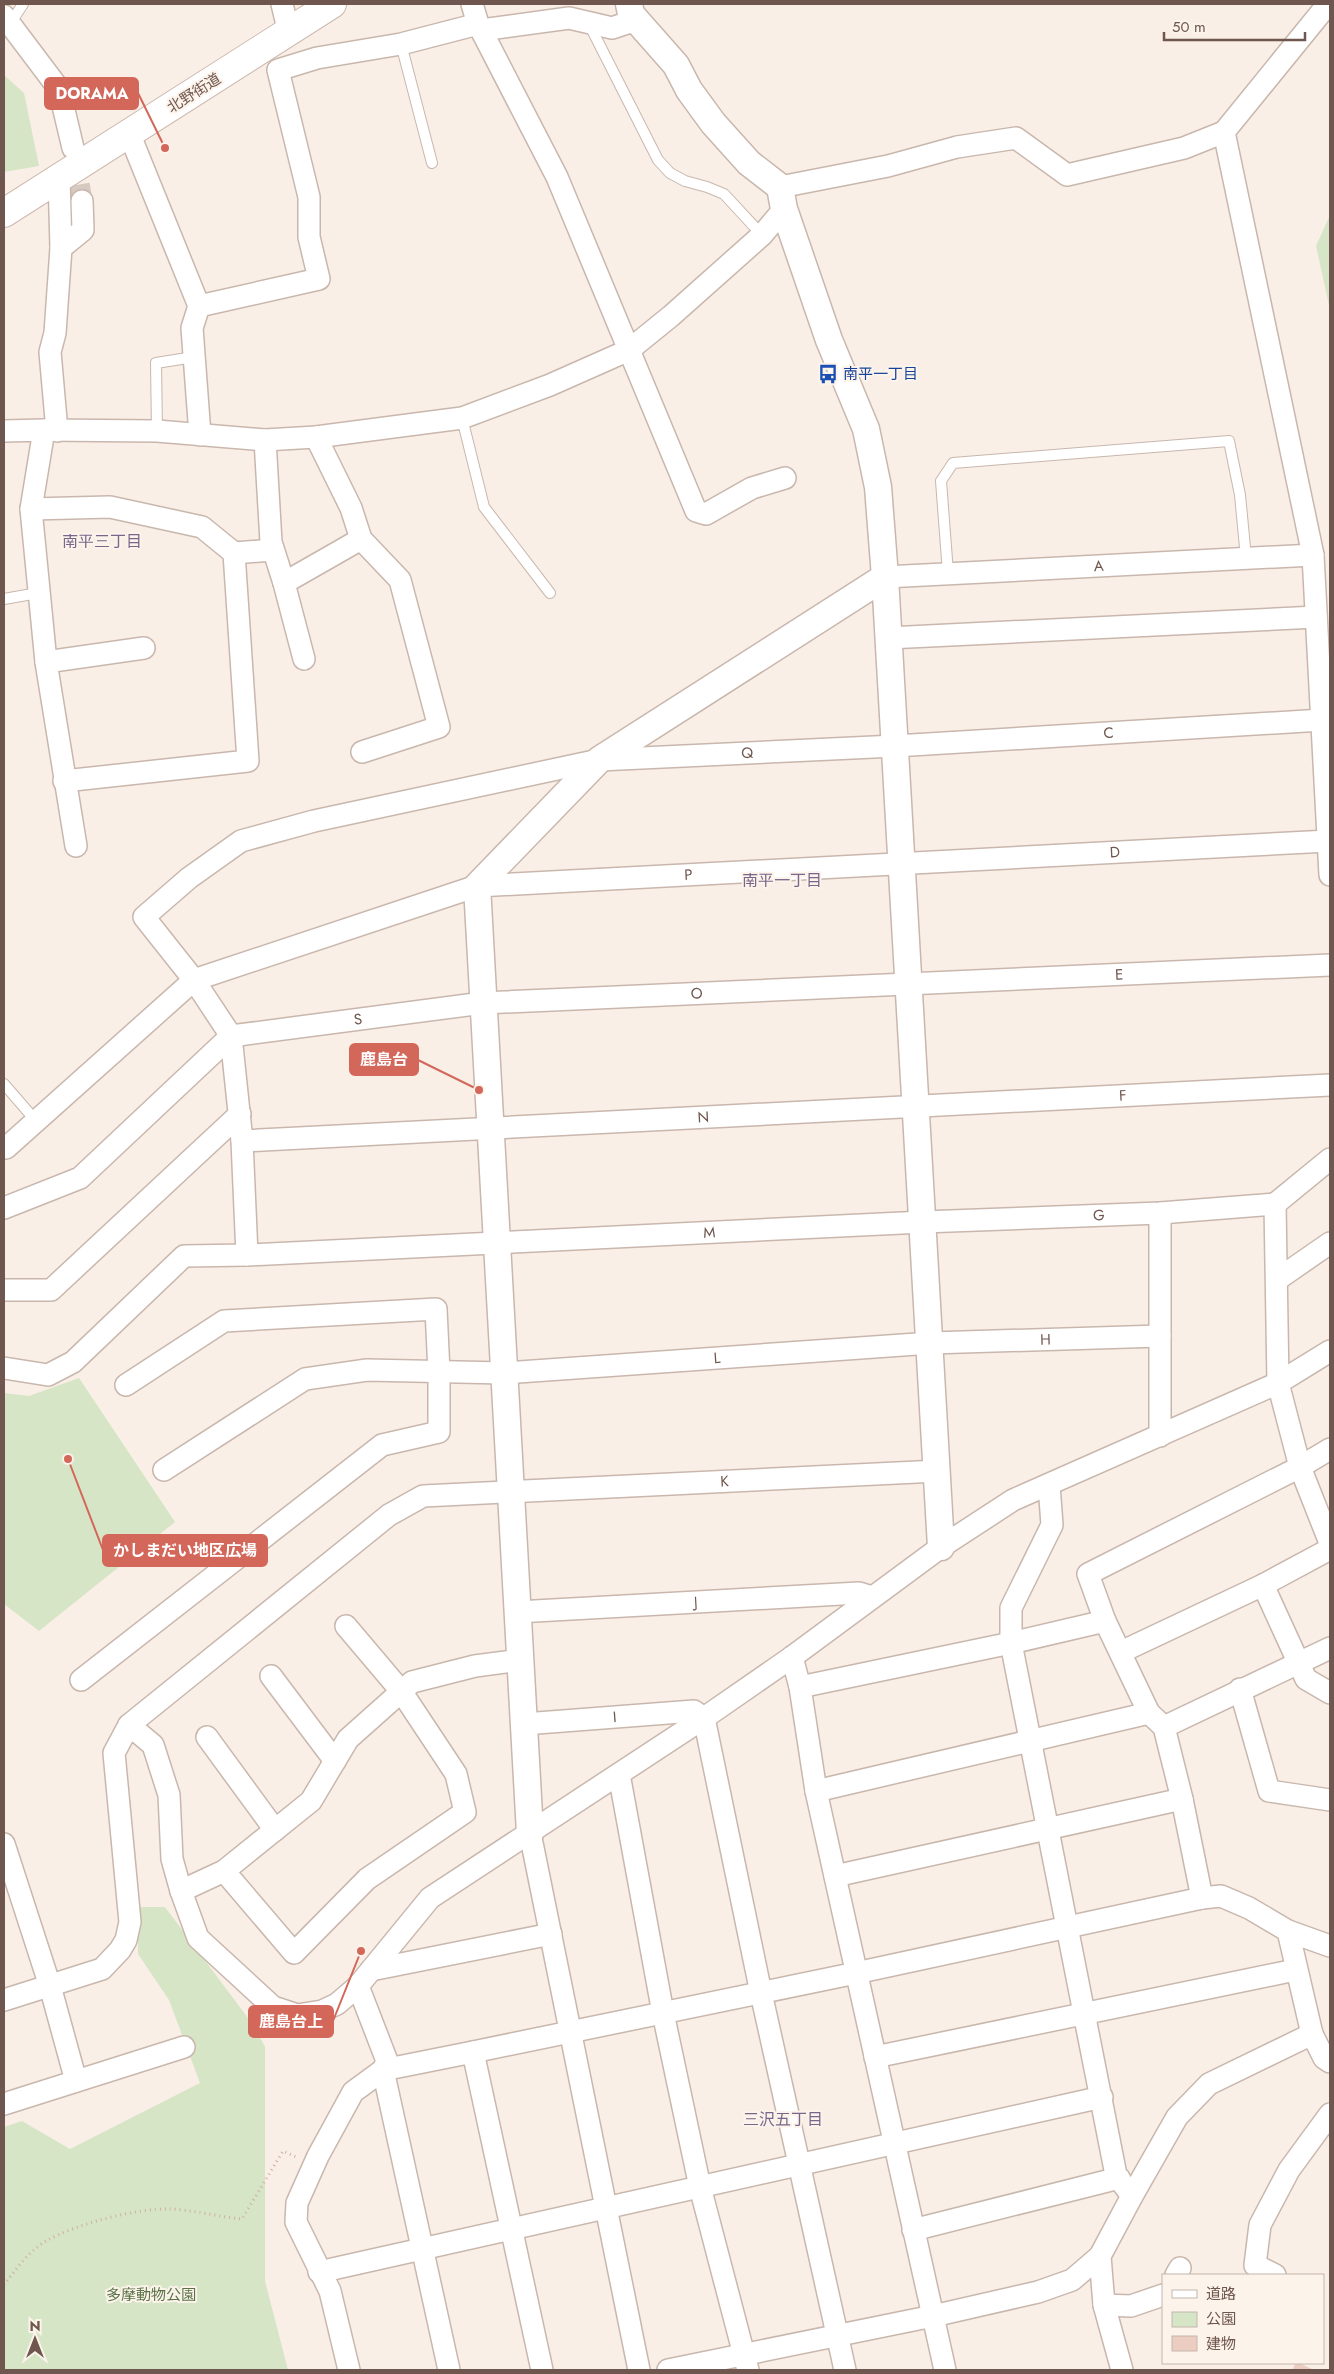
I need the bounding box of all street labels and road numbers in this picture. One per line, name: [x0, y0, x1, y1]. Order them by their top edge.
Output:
street label: 北野街道: [163, 68, 225, 118]
street label: A: [1093, 555, 1104, 577]
street label: C: [1103, 722, 1114, 744]
street label: Q: [741, 742, 754, 764]
street label: D: [1109, 841, 1120, 864]
street label: P: [684, 864, 693, 886]
street label: E: [1115, 963, 1124, 986]
street label: O: [690, 982, 703, 1005]
street label: S: [352, 1008, 363, 1031]
street label: F: [1119, 1084, 1127, 1107]
street label: N: [697, 1106, 710, 1129]
street label: G: [1093, 1204, 1105, 1227]
street label: M: [703, 1221, 716, 1244]
street label: H: [1040, 1328, 1051, 1351]
street label: L: [713, 1347, 721, 1369]
street label: K: [720, 1470, 730, 1493]
street label: J: [691, 1591, 698, 1613]
street label: I: [612, 1706, 617, 1728]

